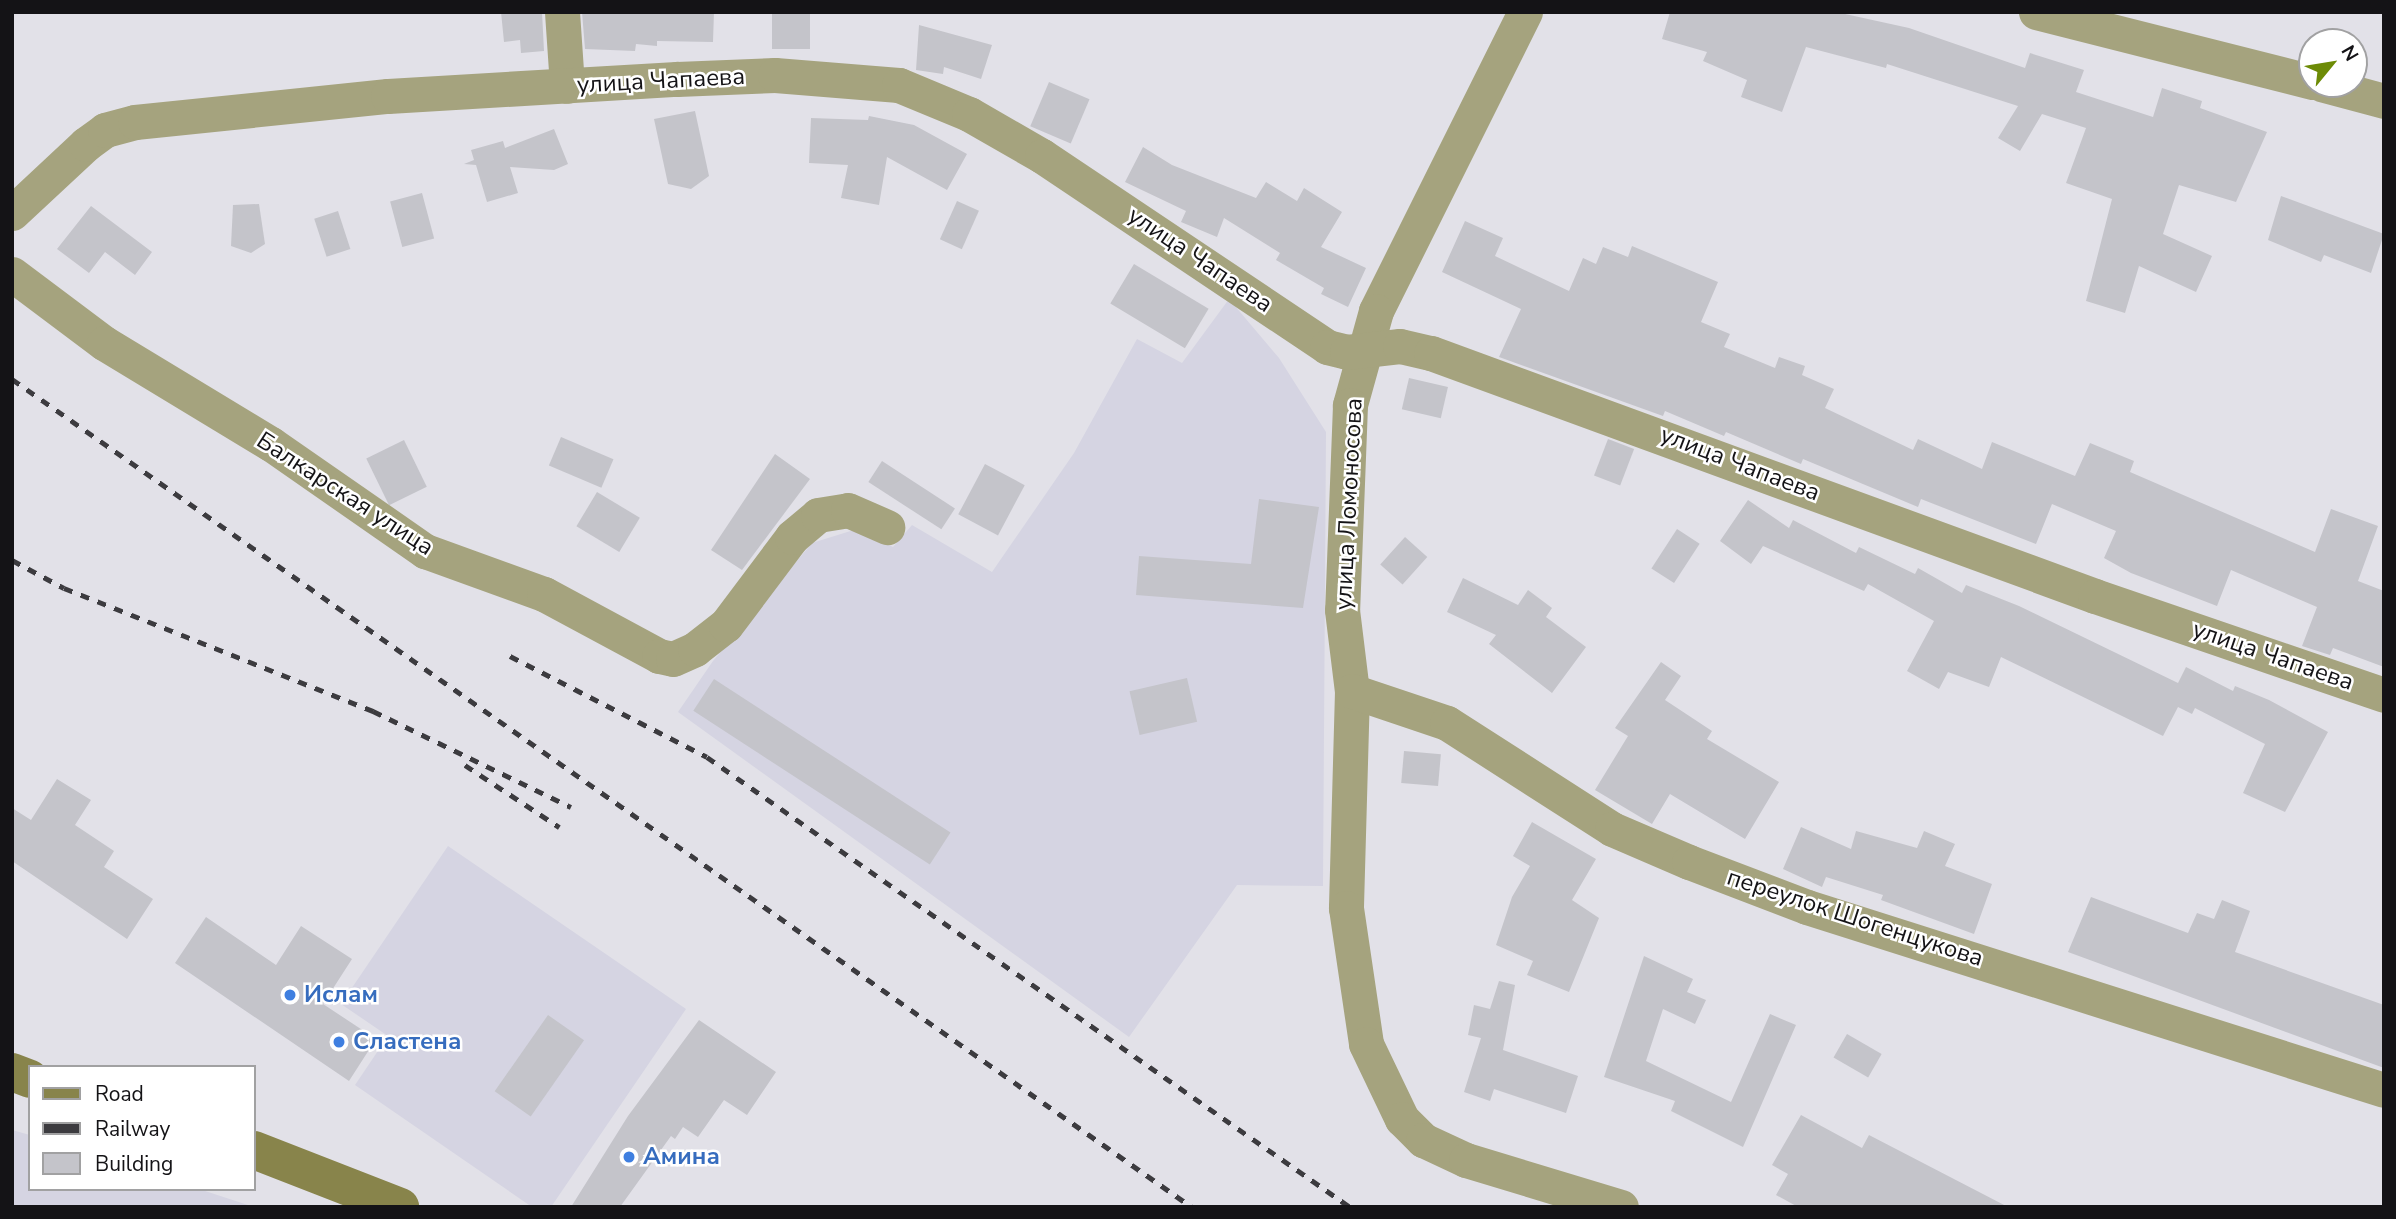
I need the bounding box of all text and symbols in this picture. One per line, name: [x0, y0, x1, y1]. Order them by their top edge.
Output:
north arrow: [2298, 28, 2368, 98]
text: N: [2335, 41, 2364, 66]
street label: улица Чапаева: [576, 62, 746, 100]
street label: улица Чапаева: [1122, 201, 1278, 319]
street label: улица Ломоносова: [1329, 397, 1369, 611]
street label: улица Чапаева: [1656, 420, 1824, 508]
street label: Балкарская улица: [251, 426, 439, 562]
street label: улица Чапаева: [2189, 615, 2357, 697]
street label: переулок Шогенцукова: [1723, 863, 1987, 973]
place label: Ислам: [304, 981, 378, 1009]
marker: Ислам: [282, 987, 298, 1003]
place label: Сластена: [353, 1028, 461, 1056]
marker: Сластена: [331, 1034, 347, 1050]
legend: [28, 1065, 256, 1191]
text: Road: [95, 1080, 144, 1108]
text: Railway: [95, 1115, 170, 1143]
place label: Амина: [643, 1143, 720, 1171]
marker: Амина: [621, 1149, 637, 1165]
text: Building: [95, 1150, 173, 1178]

